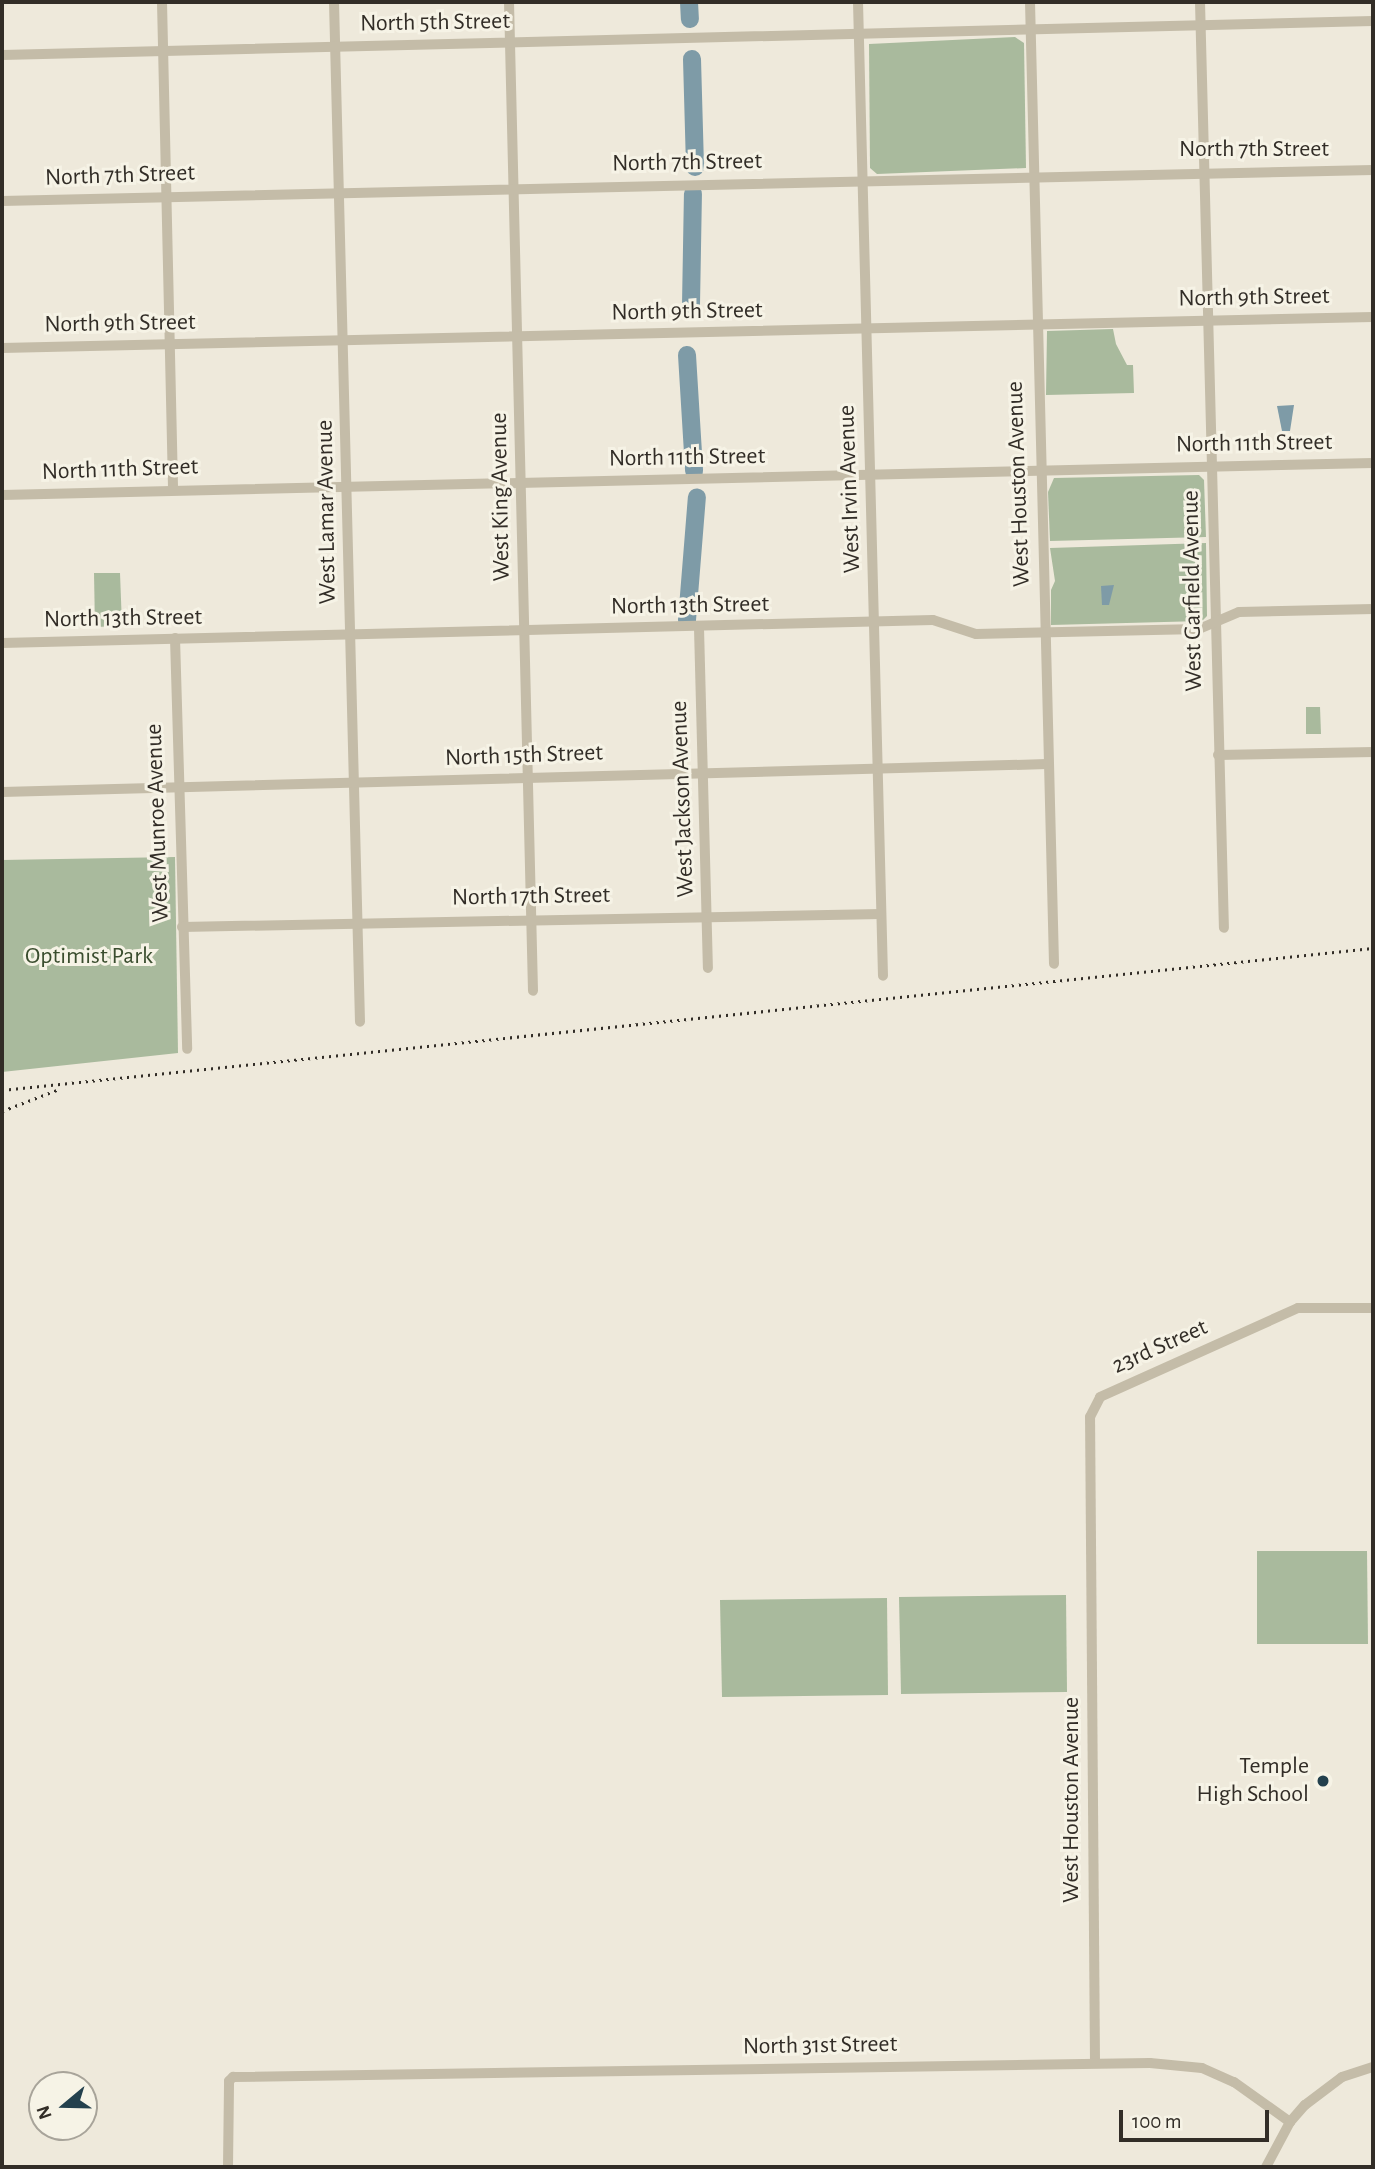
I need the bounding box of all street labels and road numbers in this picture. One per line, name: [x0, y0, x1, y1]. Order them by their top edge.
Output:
street label: North 5th Street: [360, 7, 510, 39]
street label: North 7th Street: [1179, 136, 1329, 164]
street label: North 7th Street: [612, 147, 762, 179]
street label: North 7th Street: [45, 159, 195, 193]
street label: North 9th Street: [1178, 282, 1330, 314]
street label: North 9th Street: [611, 296, 763, 328]
street label: North 9th Street: [44, 308, 196, 340]
street label: West Houston Avenue: [1001, 381, 1037, 587]
street label: West Irvin Avenue: [833, 404, 867, 574]
street label: West King Avenue: [485, 412, 517, 582]
street label: West Lamar Avenue: [311, 420, 343, 604]
street label: North 11th Street: [1176, 428, 1332, 460]
street label: North 11th Street: [609, 442, 765, 474]
street label: North 11th Street: [41, 453, 199, 487]
street label: West Garfield Avenue: [1177, 490, 1209, 692]
street label: North 13th Street: [611, 590, 769, 622]
street label: North 13th Street: [44, 603, 202, 635]
street label: West Jackson Avenue: [665, 700, 701, 898]
street label: West Munroe Avenue: [140, 723, 176, 923]
street label: North 15th Street: [444, 739, 604, 773]
street label: North 17th Street: [452, 881, 610, 913]
street label: 23rd Street: [1108, 1313, 1212, 1381]
street label: West Houston Avenue: [1058, 1697, 1086, 1903]
street label: North 31st Street: [743, 2030, 897, 2062]

